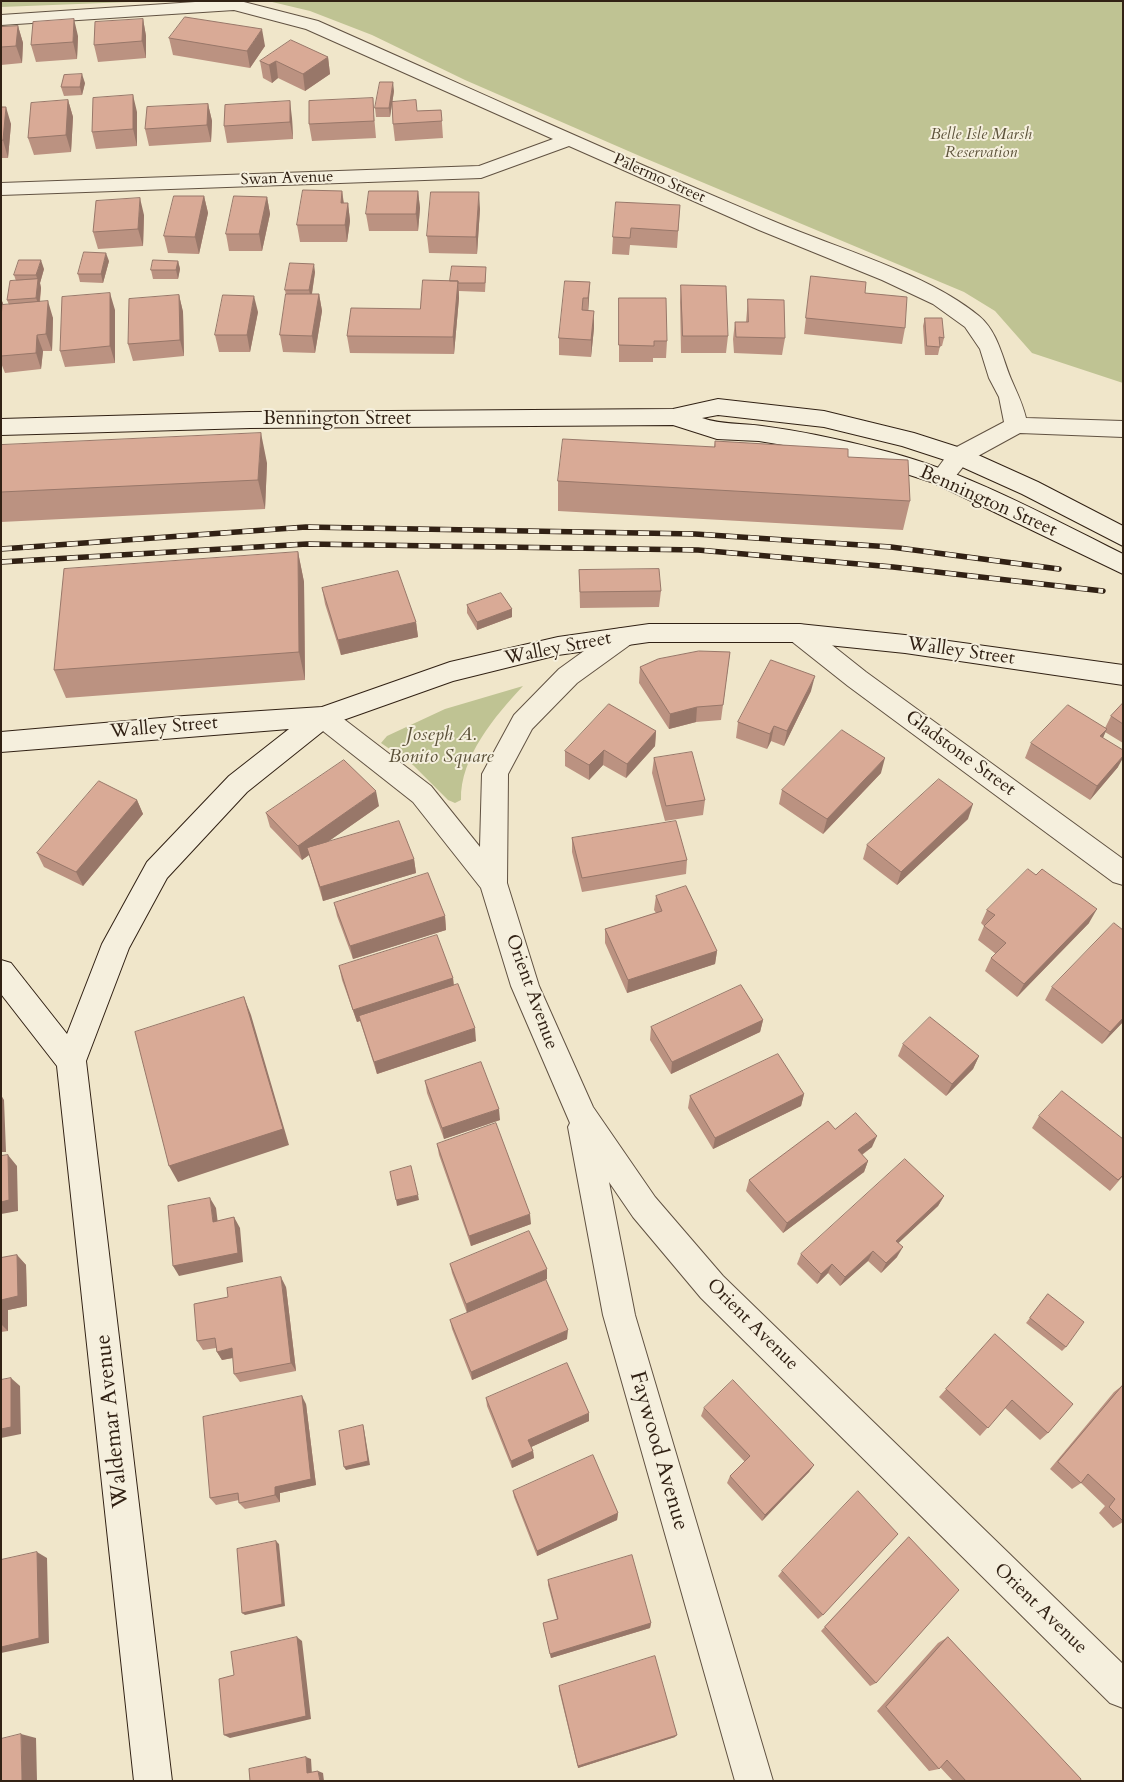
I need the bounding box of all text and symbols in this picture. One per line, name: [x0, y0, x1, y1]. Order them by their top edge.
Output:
park label: Belle Isle Marsh Reservation: [930, 125, 1032, 163]
street label: Palermo Street: [610, 150, 708, 208]
street label: Swan Avenue: [240, 168, 334, 190]
street label: Bennington Street: [263, 409, 411, 431]
street label: Bennington Street: [916, 462, 1060, 542]
street label: Walley Street: [503, 627, 613, 671]
street label: Walley Street: [906, 633, 1016, 671]
street label: Gladstone Street: [900, 706, 1020, 802]
street label: Walley Street: [109, 712, 219, 744]
park label: Joseph A. Bonito Square: [388, 725, 494, 769]
street label: Orient Avenue: [500, 931, 562, 1053]
street label: Orient Avenue: [701, 1274, 803, 1376]
street label: Waldemar Avenue: [91, 1333, 135, 1509]
street label: Faywood Avenue: [623, 1369, 693, 1533]
street label: Orient Avenue: [989, 1559, 1091, 1659]

